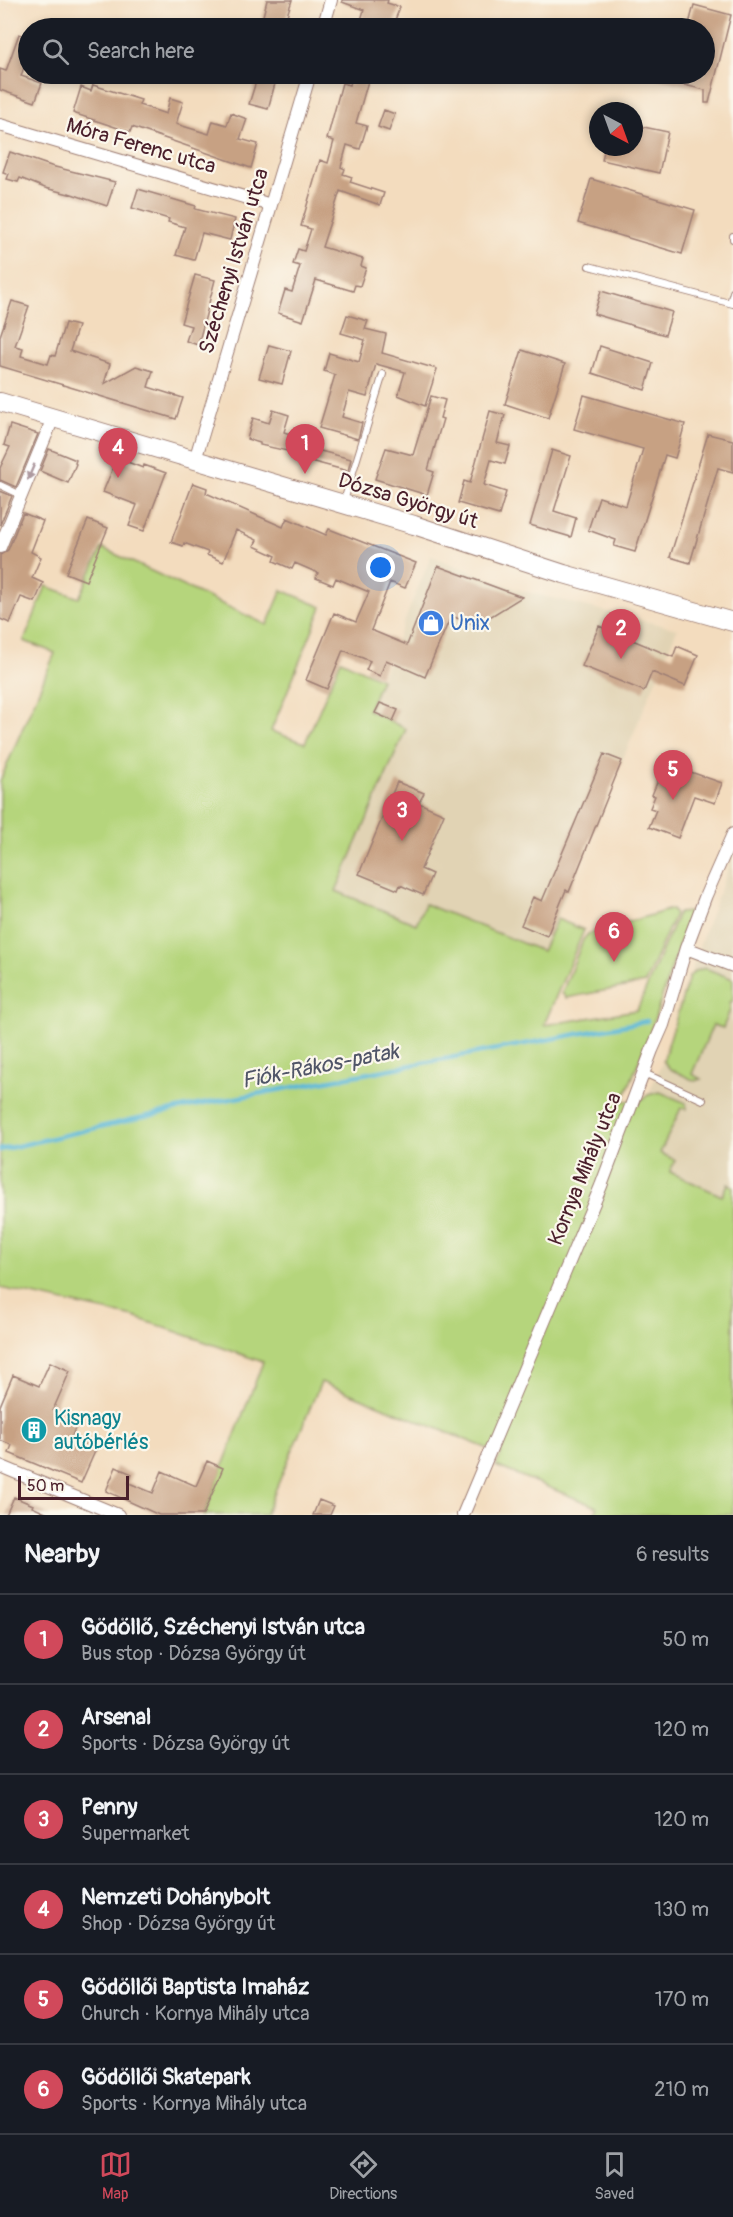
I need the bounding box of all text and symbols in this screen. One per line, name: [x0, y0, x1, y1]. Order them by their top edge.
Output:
search box: [18, 18, 715, 84]
icon: search: [39, 35, 72, 68]
text: Search here: [87, 37, 194, 65]
north arrow: [589, 102, 643, 156]
street label: Móra Ferenc utca: [63, 112, 219, 180]
street label: Széchenyi István utca: [193, 165, 275, 357]
pin: 1: [286, 424, 324, 474]
pin: 4: [98, 428, 138, 478]
one-way arrow: [27, 464, 36, 481]
street label: Dózsa György út: [335, 467, 482, 535]
your location: [366, 553, 395, 582]
shop icon: Unix: [416, 608, 446, 638]
place label: Unix: [450, 610, 490, 637]
pin: 2: [602, 610, 640, 659]
pin: 5: [654, 750, 692, 800]
pin: 3: [382, 792, 422, 841]
pin: 6: [594, 912, 634, 962]
water label: Fiók-Rákos-patak: [239, 1037, 403, 1095]
street label: Kornya Mihály utca: [542, 1089, 628, 1249]
place label: Kisnagy autóbérlés: [54, 1405, 149, 1456]
building icon: Kisnagy autóbérlés: [19, 1415, 49, 1445]
scale bar: [18, 1473, 129, 1500]
text: 50 m: [27, 1476, 64, 1496]
text: Nearby: [24, 1538, 100, 1570]
text: 6 results: [636, 1542, 709, 1567]
text: Gödöllő, Széchenyi István utca: [81, 1613, 365, 1641]
text: 1: [40, 1627, 47, 1652]
text: 50 m: [662, 1627, 709, 1652]
text: Bus stop · Dózsa György út: [81, 1641, 306, 1666]
text: Arsenal: [81, 1703, 151, 1731]
text: 2: [38, 1717, 49, 1742]
text: 120 m: [654, 1717, 709, 1742]
text: Sports · Dózsa György út: [81, 1731, 290, 1756]
text: Penny: [81, 1793, 137, 1821]
text: 3: [38, 1807, 49, 1832]
text: 120 m: [654, 1807, 709, 1832]
text: Supermarket: [81, 1821, 190, 1846]
text: Nemzeti Dohánybolt: [81, 1883, 270, 1911]
text: 4: [38, 1897, 49, 1922]
text: 130 m: [654, 1897, 709, 1922]
text: Shop · Dózsa György út: [81, 1911, 275, 1936]
text: Gödöllői Baptista Imaház: [81, 1973, 309, 2001]
text: 5: [38, 1987, 49, 2012]
text: 170 m: [655, 1987, 709, 2012]
text: Church · Kornya Mihály utca: [81, 2001, 310, 2026]
text: Gödöllői Skatepark: [81, 2063, 251, 2091]
text: 6: [38, 2077, 49, 2102]
text: 210 m: [654, 2077, 709, 2102]
text: Sports · Kornya Mihály utca: [81, 2091, 307, 2116]
tab: Map: [99, 2148, 132, 2204]
tab: Directions: [329, 2148, 397, 2204]
tab: Saved: [595, 2148, 634, 2204]

